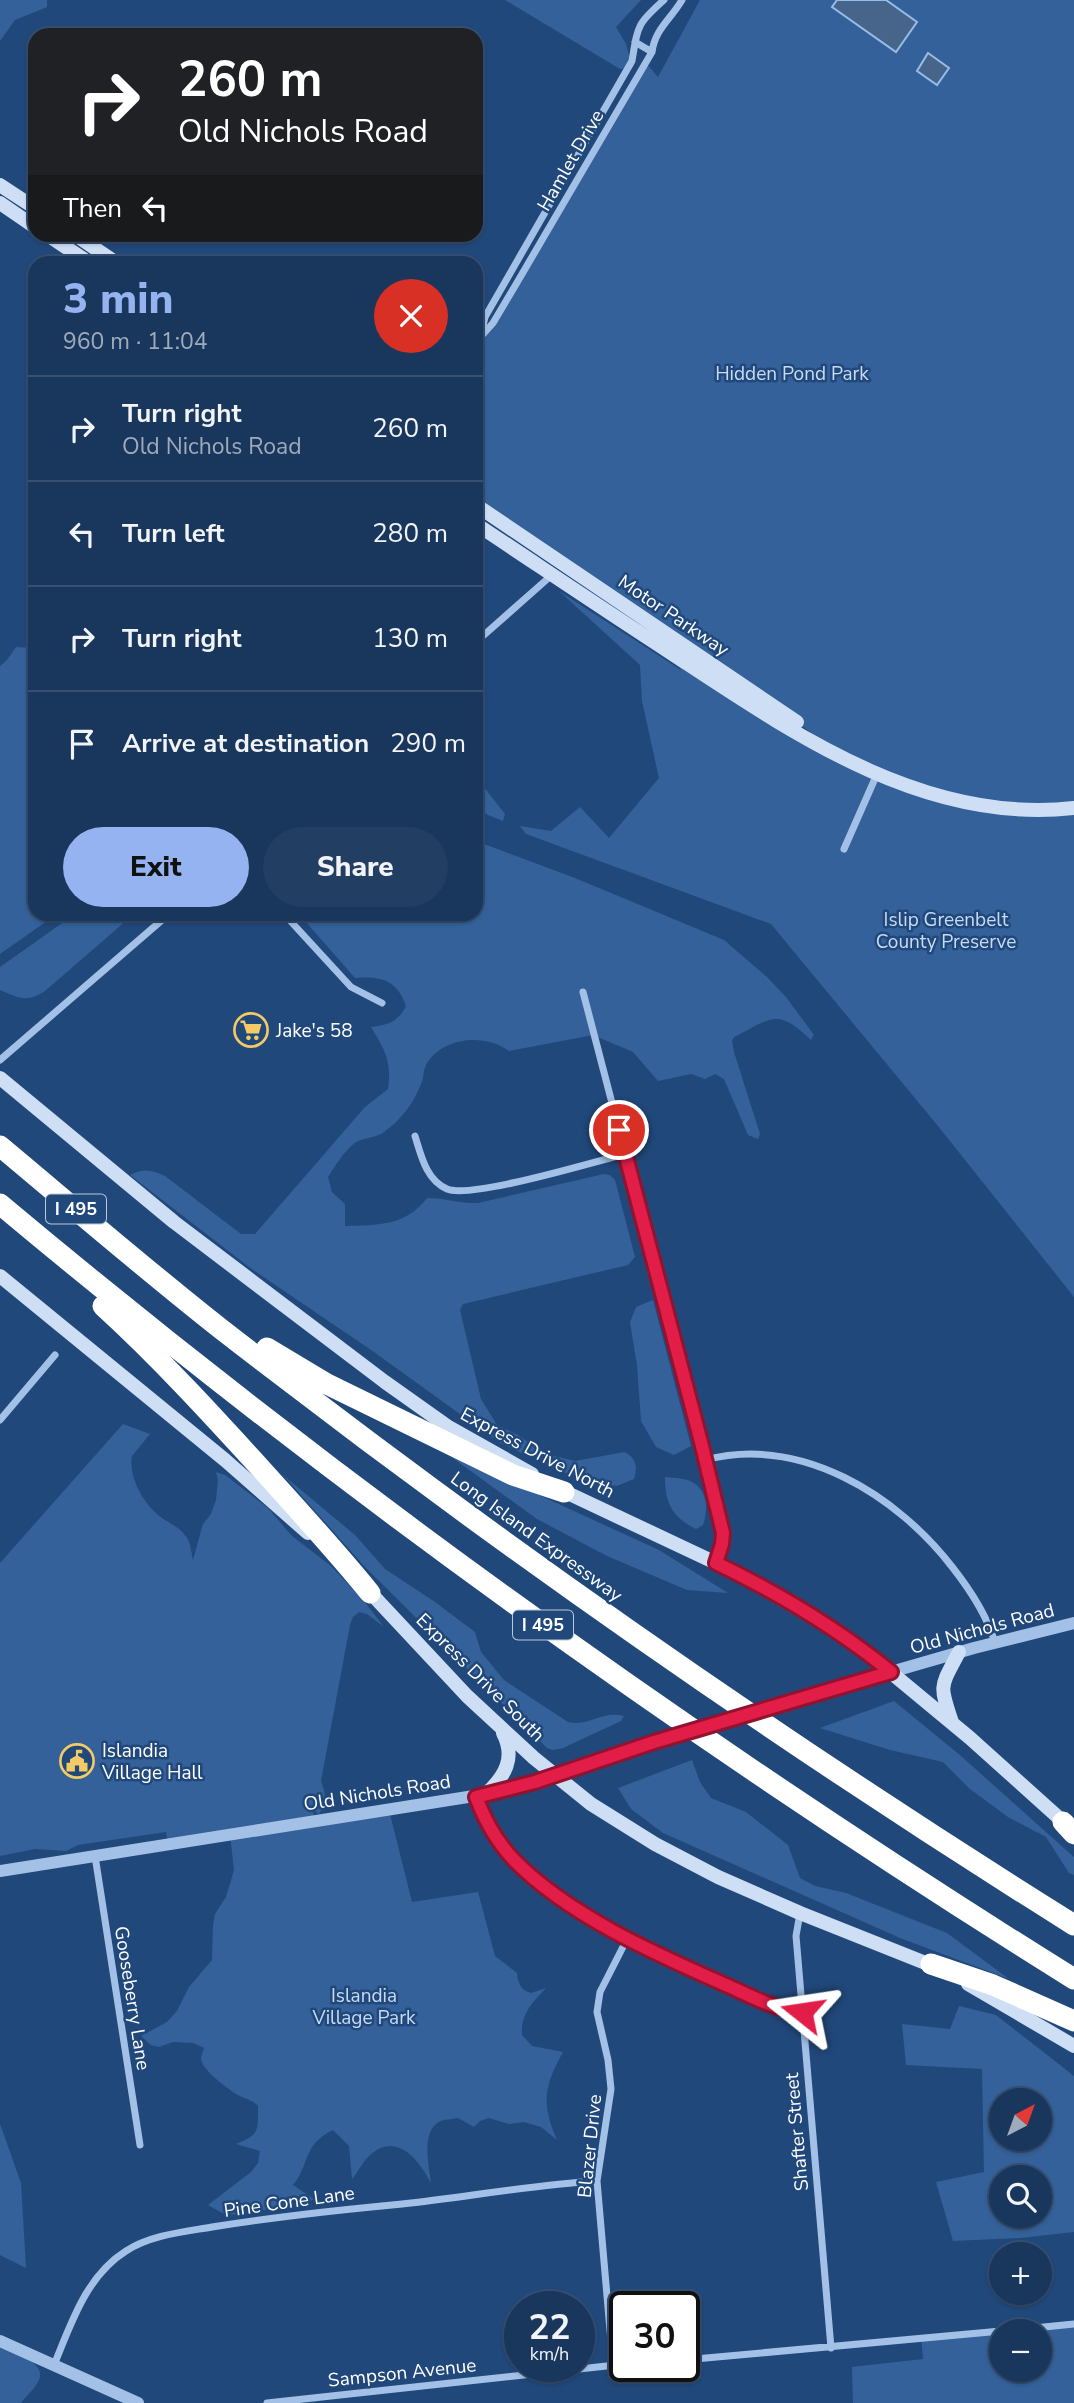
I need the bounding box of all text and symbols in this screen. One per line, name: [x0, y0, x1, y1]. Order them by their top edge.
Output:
text: 260 m: [178, 46, 322, 113]
icon: right: [63, 56, 154, 147]
street label: Hamlet Drive: [531, 105, 610, 216]
text: Old Nichols Road: [178, 110, 428, 153]
icon: left: [136, 189, 174, 227]
text: Then: [63, 191, 122, 226]
text: 3 min: [63, 271, 173, 328]
button: close: [374, 279, 448, 353]
text: 960 m · 11:04: [63, 326, 208, 357]
park label: Hidden Pond Park: [715, 361, 869, 387]
text: Turn right: [122, 396, 241, 431]
icon: right: [63, 410, 101, 448]
text: 260 m: [372, 411, 448, 446]
text: Old Nichols Road: [122, 431, 302, 462]
icon: left: [63, 515, 101, 553]
text: Turn left: [122, 516, 225, 551]
text: 280 m: [372, 516, 448, 551]
street label: Motor Parkway: [613, 569, 734, 663]
icon: right: [63, 620, 101, 658]
text: Turn right: [122, 621, 241, 656]
text: 130 m: [372, 621, 448, 656]
icon: arrive: [63, 725, 101, 763]
text: Arrive at destination: [122, 726, 369, 761]
text: 290 m: [390, 726, 466, 761]
button: Exit: [63, 827, 249, 907]
button: Share: [263, 827, 448, 907]
park label: Islip Greenbelt County Preserve: [876, 907, 1016, 955]
supermarket icon: Jake's 58: [232, 1011, 270, 1049]
place label: Jake's 58: [275, 1018, 353, 1044]
pin: [589, 1100, 649, 1160]
icon: arrive: [600, 1111, 638, 1149]
road number: I 495: [46, 1194, 106, 1224]
street label: Express Drive North: [456, 1401, 619, 1505]
street label: Long Island Expressway: [445, 1466, 628, 1608]
street label: Old Nichols Road: [907, 1597, 1057, 1661]
street label: Express Drive South: [410, 1608, 550, 1748]
road number: I 495: [513, 1610, 573, 1640]
place label: Islandia Village Hall: [101, 1738, 203, 1786]
public building icon: Islandia Village Hall: [58, 1742, 96, 1780]
street label: Old Nichols Road: [302, 1769, 453, 1817]
street label: Gooseberry Lane: [108, 1924, 156, 2072]
position arrow: [765, 1975, 839, 2049]
park label: Islandia Village Park: [312, 1983, 416, 2031]
street label: Shafter Street: [779, 2071, 815, 2192]
north arrow: [989, 2088, 1052, 2151]
map controls: [989, 2088, 1052, 2382]
street label: Blazer Drive: [572, 2093, 608, 2199]
button: search: [989, 2165, 1052, 2228]
street label: Pine Cone Lane: [222, 2180, 356, 2224]
button: +: [989, 2242, 1052, 2305]
speed limit sign: 30: [609, 2291, 700, 2382]
text: 22: [528, 2304, 571, 2351]
button: −: [989, 2319, 1052, 2382]
text: km/h: [530, 2342, 569, 2366]
street label: Sampson Avenue: [327, 2352, 478, 2394]

